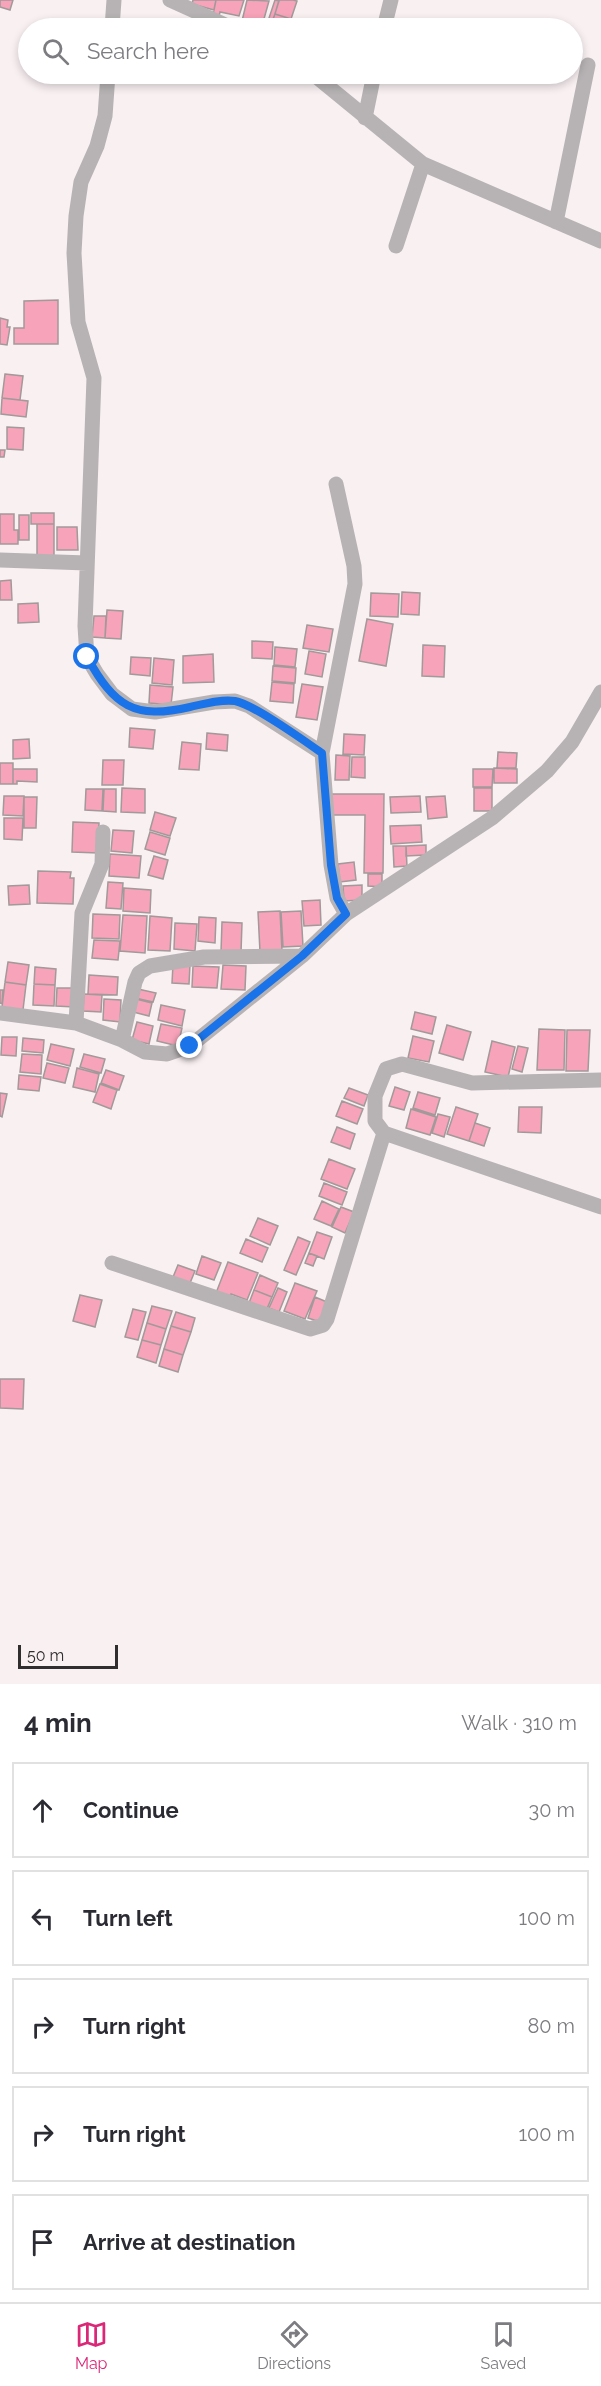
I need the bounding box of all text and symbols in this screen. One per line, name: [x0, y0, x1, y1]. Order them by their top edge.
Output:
search box: [18, 18, 583, 84]
icon: search: [39, 35, 72, 68]
text: Search here: [87, 38, 209, 64]
route start: [73, 643, 99, 669]
route end: [176, 1032, 202, 1058]
scale bar: [18, 1642, 118, 1670]
text: 50 m: [27, 1646, 64, 1665]
text: 4 min: [24, 1708, 92, 1738]
text: Walk · 310 m: [461, 1711, 577, 1735]
icon: ahead: [26, 1794, 59, 1827]
text: Continue: [83, 1797, 179, 1823]
text: 30 m: [529, 1798, 575, 1822]
icon: left: [26, 1902, 59, 1935]
text: Turn left: [83, 1905, 173, 1931]
text: 100 m: [518, 1906, 575, 1930]
icon: right: [26, 2010, 59, 2043]
text: Turn right: [83, 2013, 186, 2039]
text: 80 m: [527, 2014, 575, 2038]
icon: right: [26, 2118, 59, 2151]
text: Turn right: [83, 2121, 186, 2147]
text: 100 m: [518, 2122, 575, 2146]
icon: arrive: [26, 2226, 59, 2259]
text: Arrive at destination: [83, 2229, 296, 2255]
tab: Map: [75, 2318, 108, 2373]
tab: Directions: [257, 2318, 331, 2373]
tab: Saved: [480, 2318, 526, 2373]

